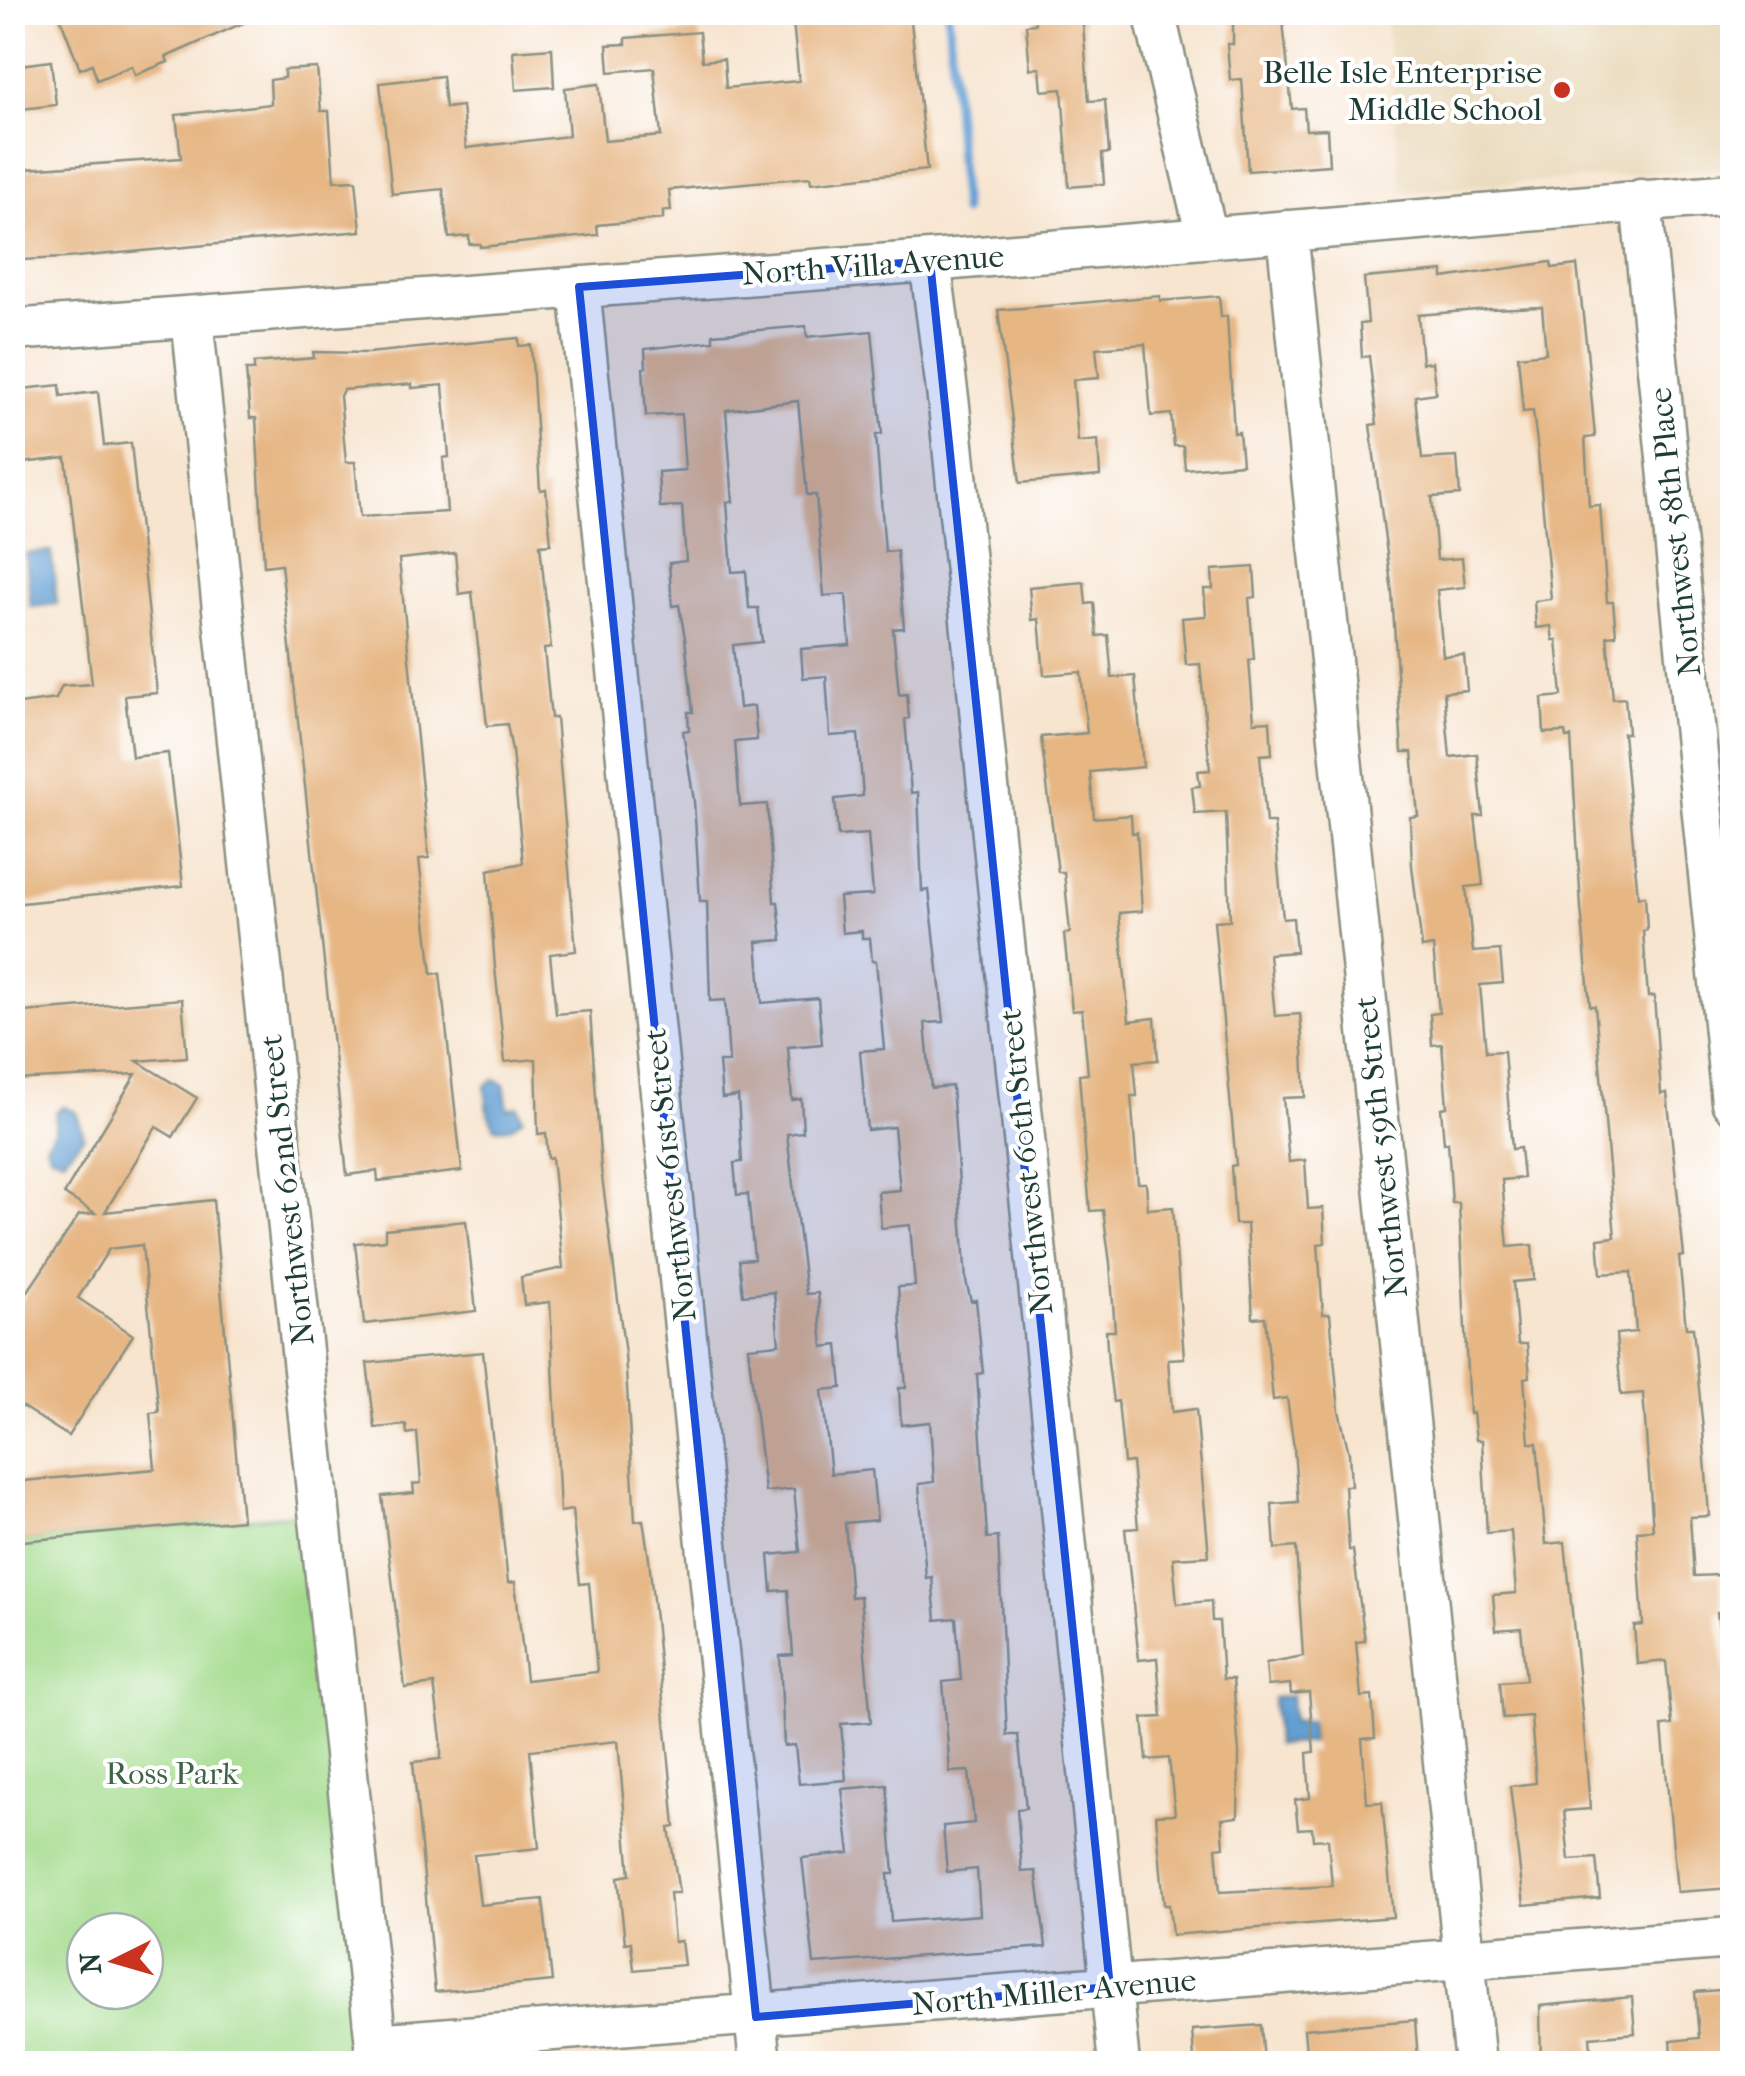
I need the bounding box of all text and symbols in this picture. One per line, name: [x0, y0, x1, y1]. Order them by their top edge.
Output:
place label: Belle Isle Enterprise Middle School: [1262, 54, 1542, 128]
marker: Belle Isle Enterprise Middle School: [1551, 79, 1573, 101]
street label: North Villa Avenue: [741, 237, 1005, 293]
street label: Northwest 58th Place: [1641, 386, 1709, 678]
street label: Northwest 59th Street: [1347, 994, 1415, 1299]
street label: Northwest 60th Street: [991, 1007, 1060, 1317]
street label: Northwest 61st Street: [636, 1026, 704, 1323]
street label: Northwest 62nd Street: [252, 1032, 322, 1347]
park label: Ross Park: [105, 1755, 239, 1792]
north arrow: [65, 1911, 165, 2011]
text: N: [73, 1950, 108, 1975]
street label: North Miller Avenue: [910, 1961, 1198, 2023]

